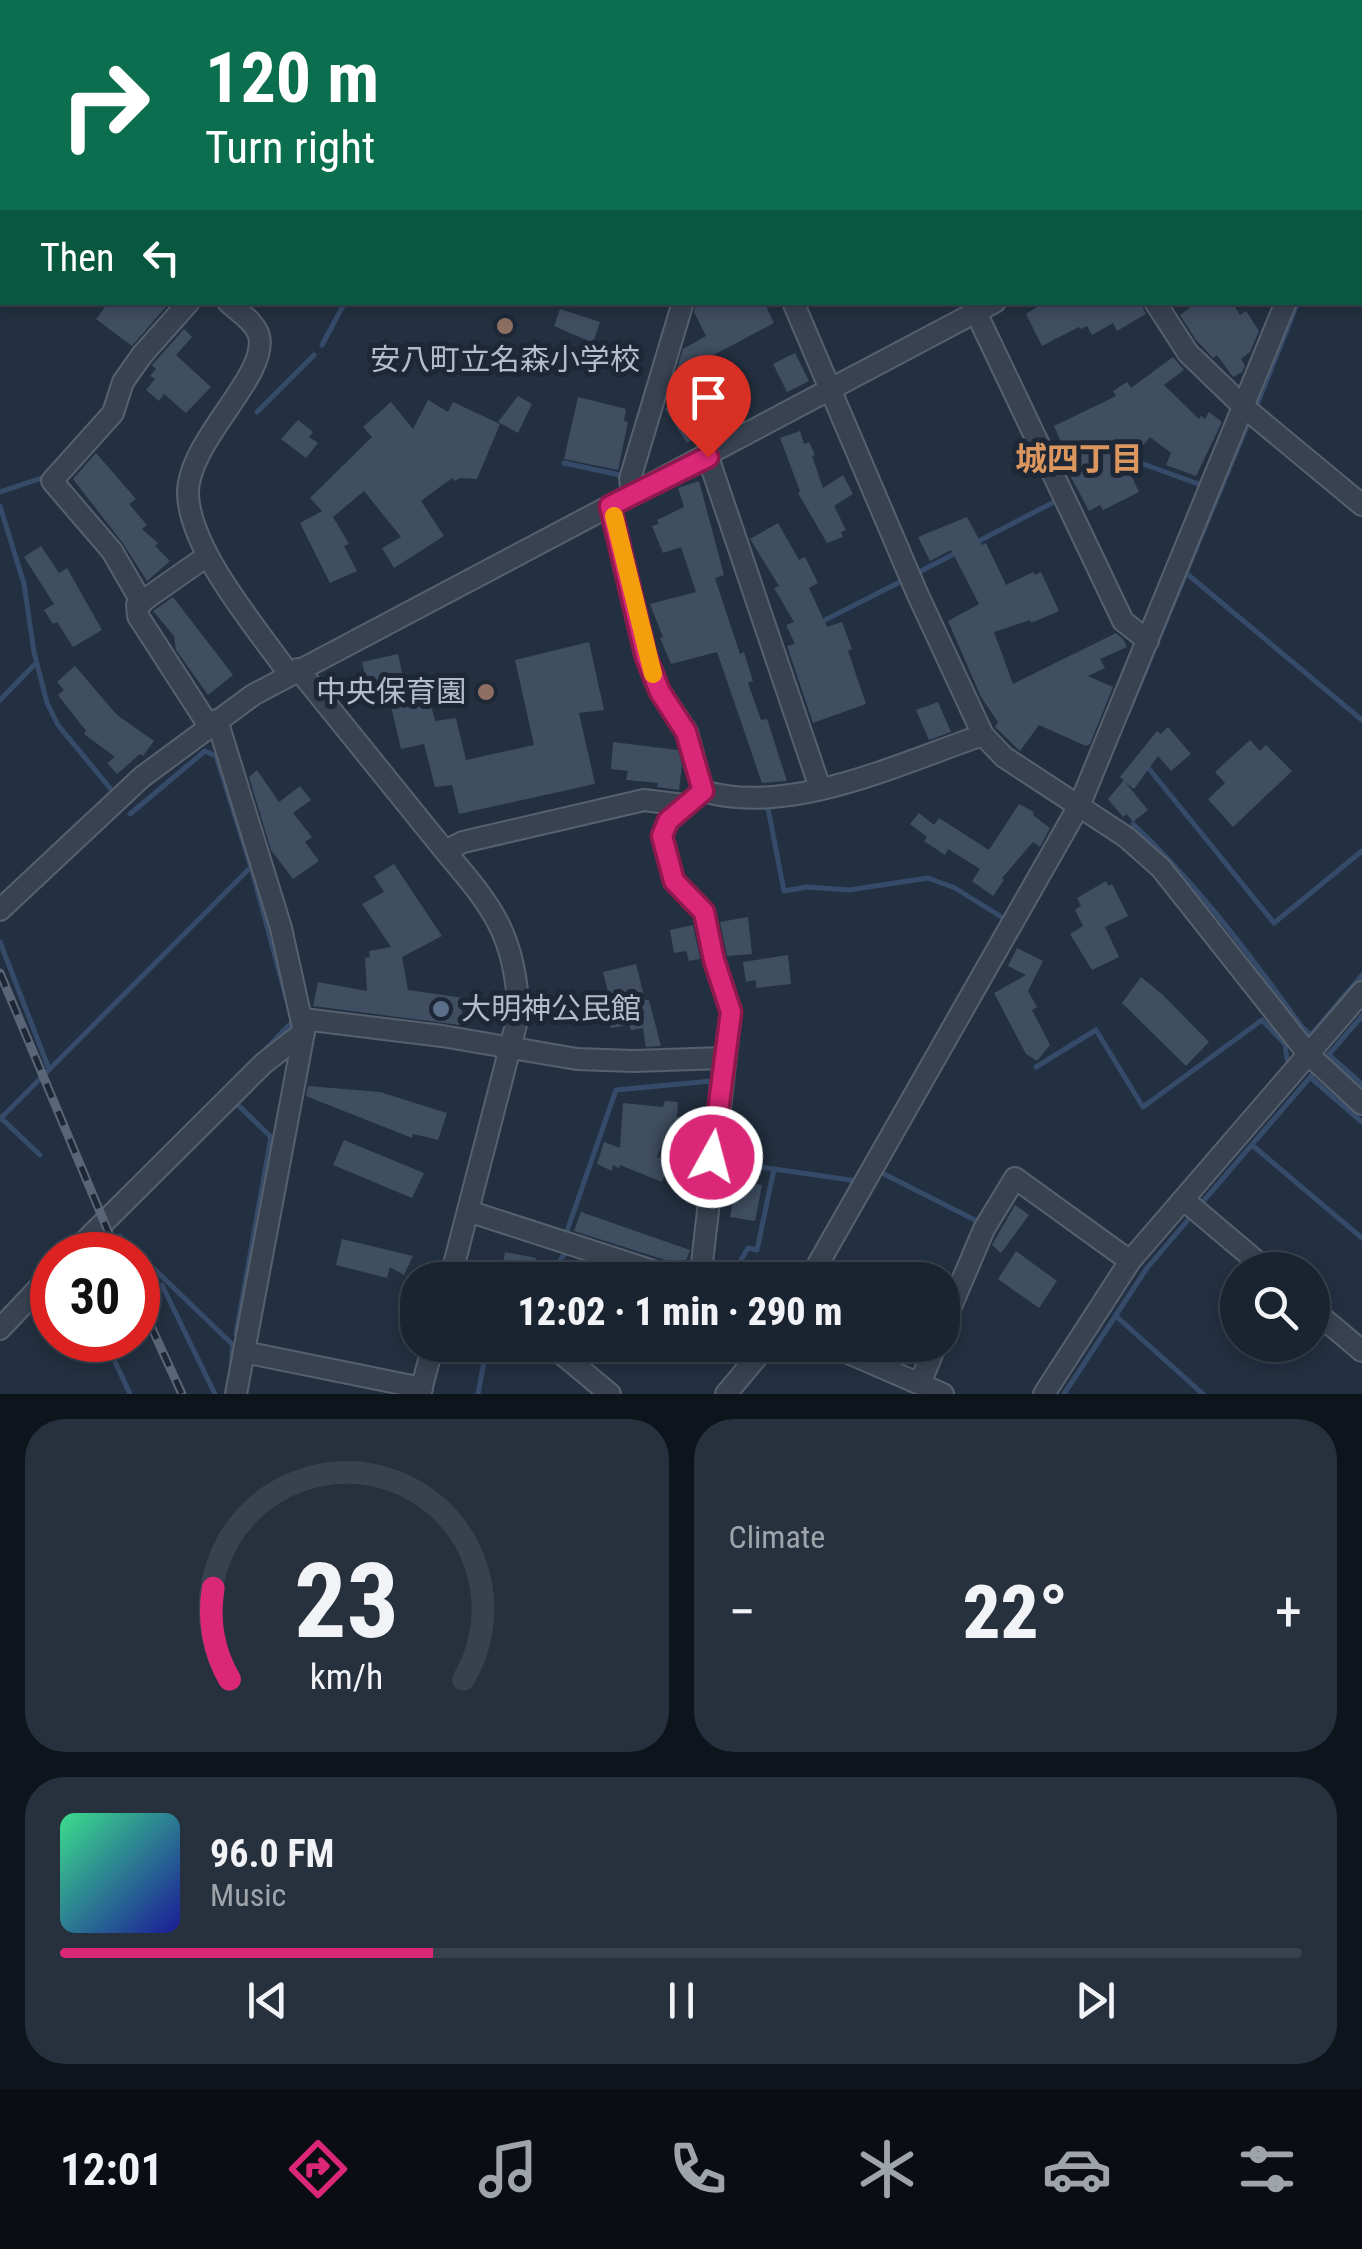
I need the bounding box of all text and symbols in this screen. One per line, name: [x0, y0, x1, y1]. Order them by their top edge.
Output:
text: 120 m: [205, 37, 379, 119]
icon: right: [40, 40, 170, 170]
text: Turn right: [205, 121, 375, 174]
icon: left: [134, 230, 189, 285]
text: Then: [40, 236, 114, 280]
marker: 安八町立名森小学校: [494, 315, 516, 337]
place label: 安八町立名森小学校: [370, 342, 640, 377]
pin: [666, 355, 751, 458]
icon: arrive: [681, 370, 736, 425]
district label: 城四丁目: [1015, 440, 1143, 478]
place label: 中央保育園: [316, 674, 466, 709]
marker: 中央保育園: [475, 681, 497, 703]
place label: 大明神公民館: [461, 991, 641, 1026]
marker: 大明神公民館: [430, 998, 452, 1020]
position arrow: [660, 1105, 764, 1209]
speed limit sign: 30: [30, 1232, 160, 1362]
map controls: [1220, 1252, 1330, 1362]
button: search: [1220, 1252, 1330, 1362]
text: 12:02 · 1 min · 290 m: [518, 1290, 842, 1334]
text: Climate: [729, 1518, 825, 1556]
text: 23: [294, 1541, 399, 1662]
text: 22°: [962, 1568, 1068, 1656]
text: −: [729, 1580, 756, 1644]
text: +: [1275, 1580, 1302, 1644]
text: km/h: [310, 1656, 384, 1698]
text: 96.0 FM: [210, 1832, 334, 1876]
text: Music: [210, 1876, 286, 1914]
icon: previous: [240, 1973, 295, 2028]
icon: pause: [654, 1973, 709, 2028]
icon: next: [1068, 1973, 1123, 2028]
icon: directions: [283, 2134, 353, 2204]
icon: music: [473, 2134, 543, 2204]
icon: phone: [663, 2134, 733, 2204]
icon: climate: [852, 2134, 922, 2204]
icon: car: [1042, 2134, 1112, 2204]
icon: filters: [1232, 2134, 1302, 2204]
text: 12:01: [60, 2143, 163, 2196]

